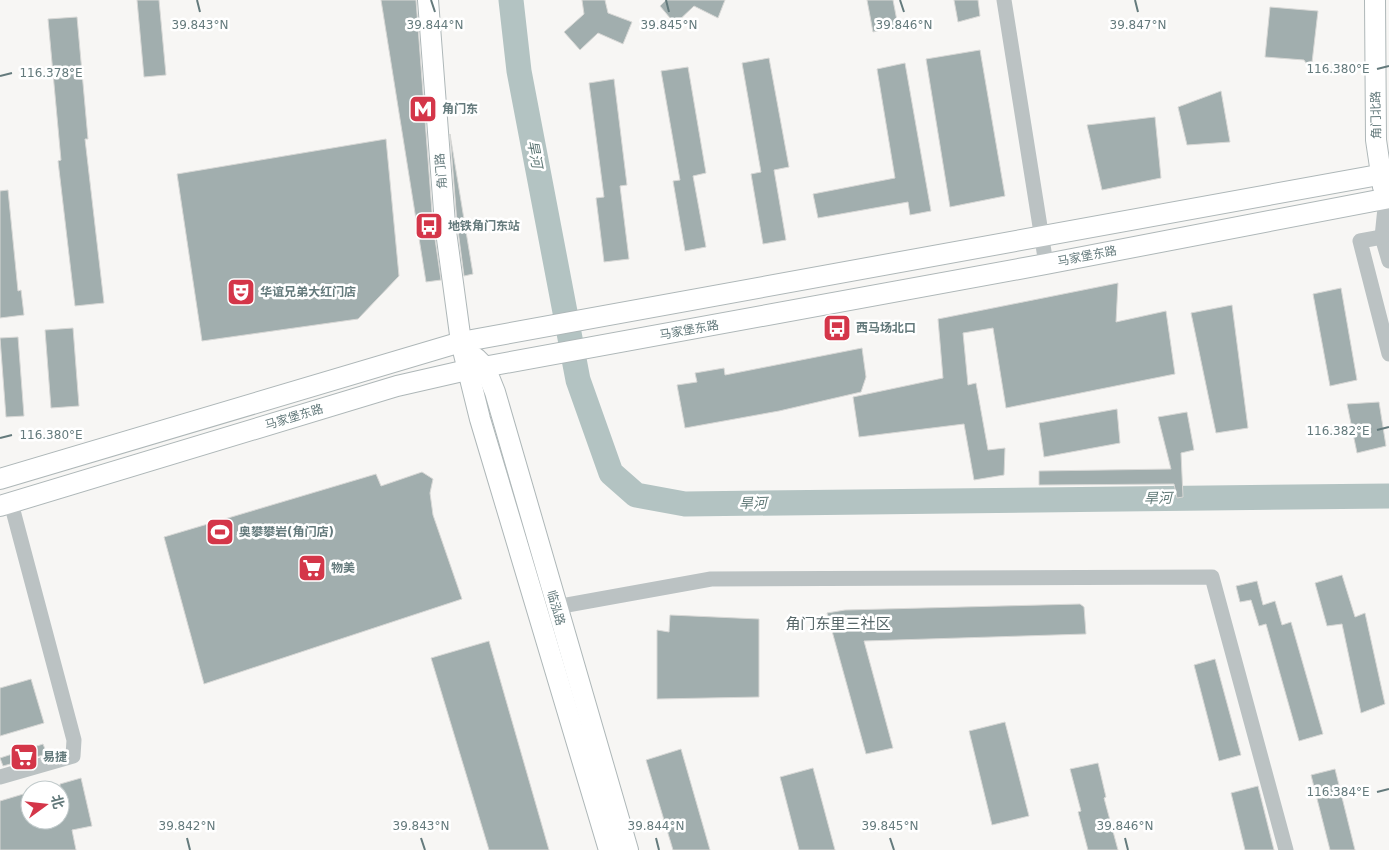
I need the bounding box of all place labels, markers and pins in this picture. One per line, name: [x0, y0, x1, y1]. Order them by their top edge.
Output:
metro station icon: 角门东: [408, 94, 438, 124]
place label: 角门东: [442, 102, 478, 116]
bus stop icon: 地铁角门东站: [414, 211, 444, 241]
place label: 地铁角门东站: [448, 219, 520, 233]
theatre icon: 华谊兄弟大红门店: [226, 277, 256, 307]
place label: 华谊兄弟大红门店: [260, 285, 356, 299]
bus stop icon: 西马场北口: [822, 313, 852, 343]
place label: 西马场北口: [856, 321, 916, 335]
sports icon: 奥攀攀岩(角门店): [205, 517, 235, 547]
place label: 奥攀攀岩(角门店): [239, 525, 334, 539]
supermarket icon: 物美: [297, 553, 327, 583]
place label: 物美: [331, 561, 355, 575]
supermarket icon: 易捷: [9, 742, 39, 772]
place label: 易捷: [43, 750, 67, 764]

